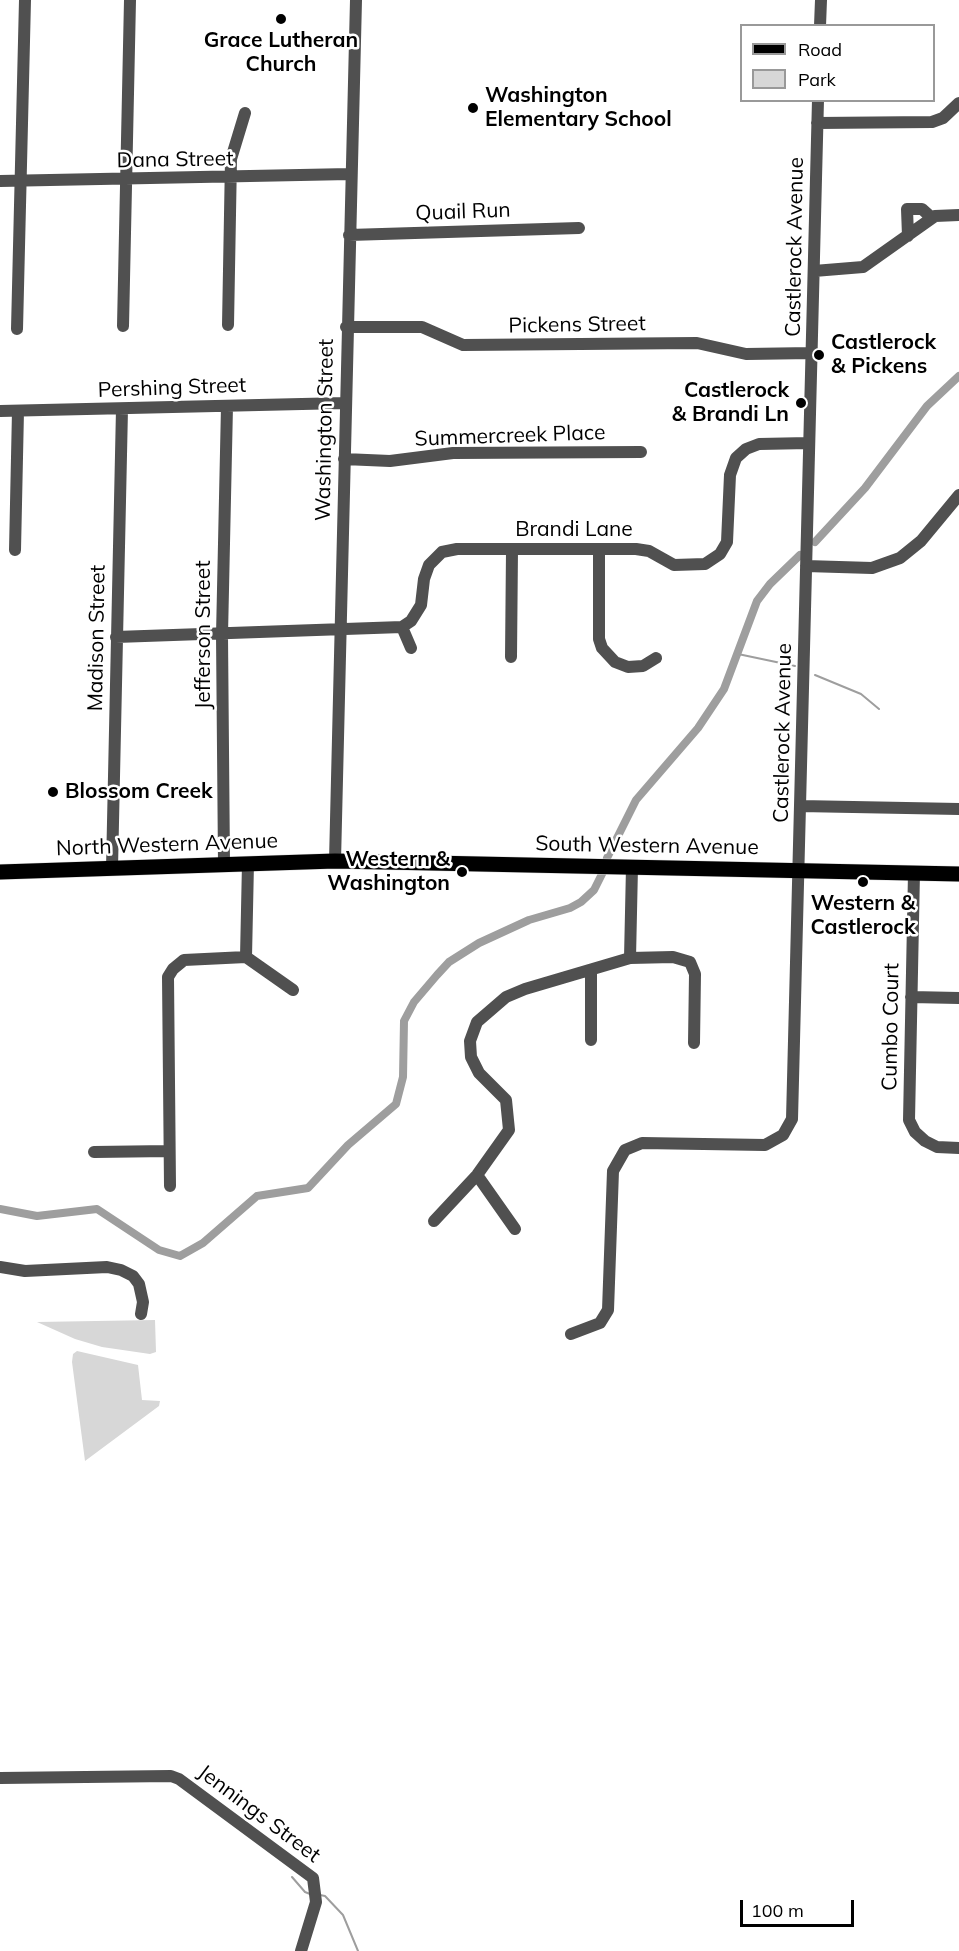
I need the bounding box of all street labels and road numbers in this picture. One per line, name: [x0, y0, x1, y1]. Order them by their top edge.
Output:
street label: Dana Street: [116, 146, 234, 174]
street label: Castlerock Avenue: [781, 157, 809, 337]
street label: Quail Run: [415, 198, 511, 226]
street label: Pickens Street: [508, 311, 646, 339]
street label: Washington Street: [311, 339, 339, 521]
street label: Pershing Street: [97, 373, 247, 403]
street label: Summercreek Place: [414, 420, 606, 452]
street label: Brandi Lane: [515, 517, 633, 543]
street label: Jefferson Street: [191, 560, 217, 710]
street label: Madison Street: [83, 565, 111, 711]
street label: Castlerock Avenue: [769, 643, 797, 823]
street label: North Western Avenue: [56, 829, 278, 861]
street label: South Western Avenue: [535, 831, 759, 861]
street label: Cumbo Court: [877, 963, 905, 1091]
street label: Jennings Street: [193, 1760, 325, 1868]

